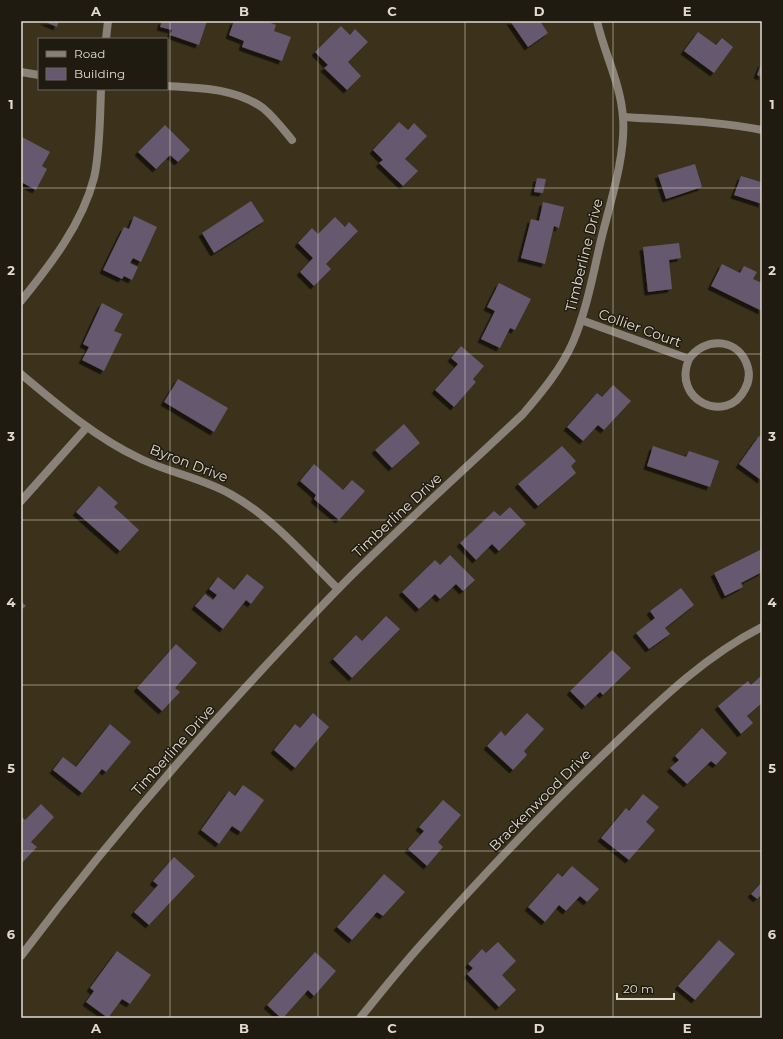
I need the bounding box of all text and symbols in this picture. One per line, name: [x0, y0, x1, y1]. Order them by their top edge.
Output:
text: A: [90, 3, 102, 19]
text: B: [239, 3, 249, 19]
text: C: [387, 3, 397, 19]
text: D: [534, 3, 545, 19]
text: E: [683, 3, 692, 19]
legend: [38, 38, 168, 90]
text: Road: [74, 46, 105, 61]
text: Building: [74, 66, 125, 81]
text: 1: [8, 96, 14, 112]
text: 1: [769, 96, 775, 112]
street label: Timberline Drive: [561, 197, 607, 313]
text: 2: [7, 262, 15, 278]
text: 2: [768, 262, 776, 278]
street label: Collier Court: [596, 305, 684, 351]
text: 3: [6, 428, 15, 444]
text: 3: [767, 428, 776, 444]
street label: Byron Drive: [147, 440, 231, 486]
street label: Timberline Drive: [348, 469, 446, 561]
text: 4: [7, 594, 16, 610]
text: 4: [768, 594, 777, 610]
street label: Timberline Drive: [128, 701, 218, 799]
street label: Brackenwood Drive: [485, 745, 595, 855]
text: 5: [7, 760, 15, 776]
text: 5: [768, 760, 776, 776]
text: 6: [7, 926, 16, 942]
text: 6: [768, 926, 777, 942]
scale bar: [617, 975, 674, 1001]
text: 20 m: [623, 981, 654, 996]
text: A: [90, 1020, 102, 1036]
text: B: [239, 1020, 249, 1036]
text: C: [387, 1020, 397, 1036]
text: D: [534, 1020, 545, 1036]
text: E: [683, 1020, 692, 1036]

